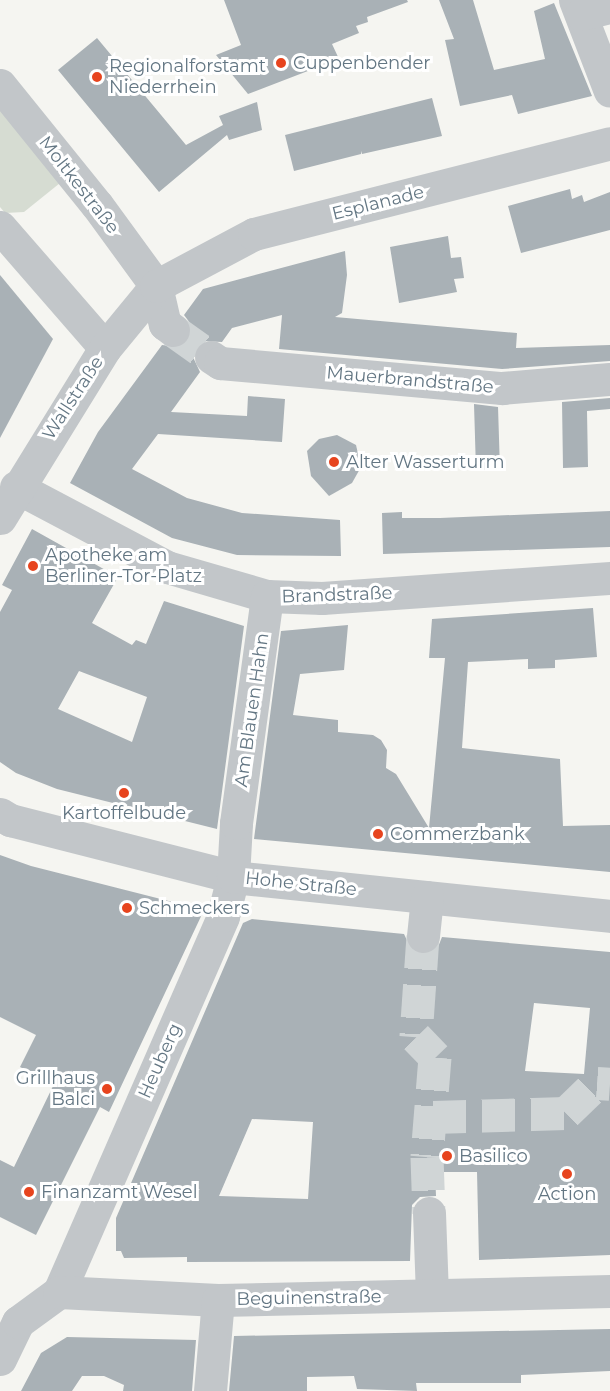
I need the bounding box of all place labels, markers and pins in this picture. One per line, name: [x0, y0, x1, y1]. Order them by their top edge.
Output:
place label: Cuppenbender: [293, 52, 431, 74]
place label: Regionalforstamt Niederrhein: [109, 56, 266, 98]
marker: Cuppenbender: [274, 56, 288, 70]
marker: Regionalforstamt Niederrhein: [90, 70, 104, 84]
place label: Alter Wasserturm: [346, 451, 505, 473]
marker: Alter Wasserturm: [327, 455, 341, 469]
place label: Apotheke am Berliner-Tor-Platz: [45, 545, 202, 588]
marker: Apotheke am Berliner-Tor-Platz: [26, 559, 40, 573]
marker: Kartoffelbude: [117, 786, 131, 800]
place label: Kartoffelbude: [62, 802, 186, 824]
place label: Commerzbank: [390, 823, 525, 845]
marker: Commerzbank: [371, 827, 385, 841]
place label: Schmeckers: [139, 897, 249, 919]
marker: Schmeckers: [120, 901, 134, 915]
place label: Grillhaus Balci: [16, 1068, 95, 1110]
marker: Grillhaus Balci: [100, 1082, 114, 1096]
place label: Basilico: [459, 1145, 528, 1167]
marker: Basilico: [440, 1149, 454, 1163]
marker: Action: [560, 1167, 574, 1181]
place label: Finanzamt Wesel: [41, 1181, 198, 1203]
place label: Action: [538, 1183, 596, 1205]
marker: Finanzamt Wesel: [22, 1185, 36, 1199]

